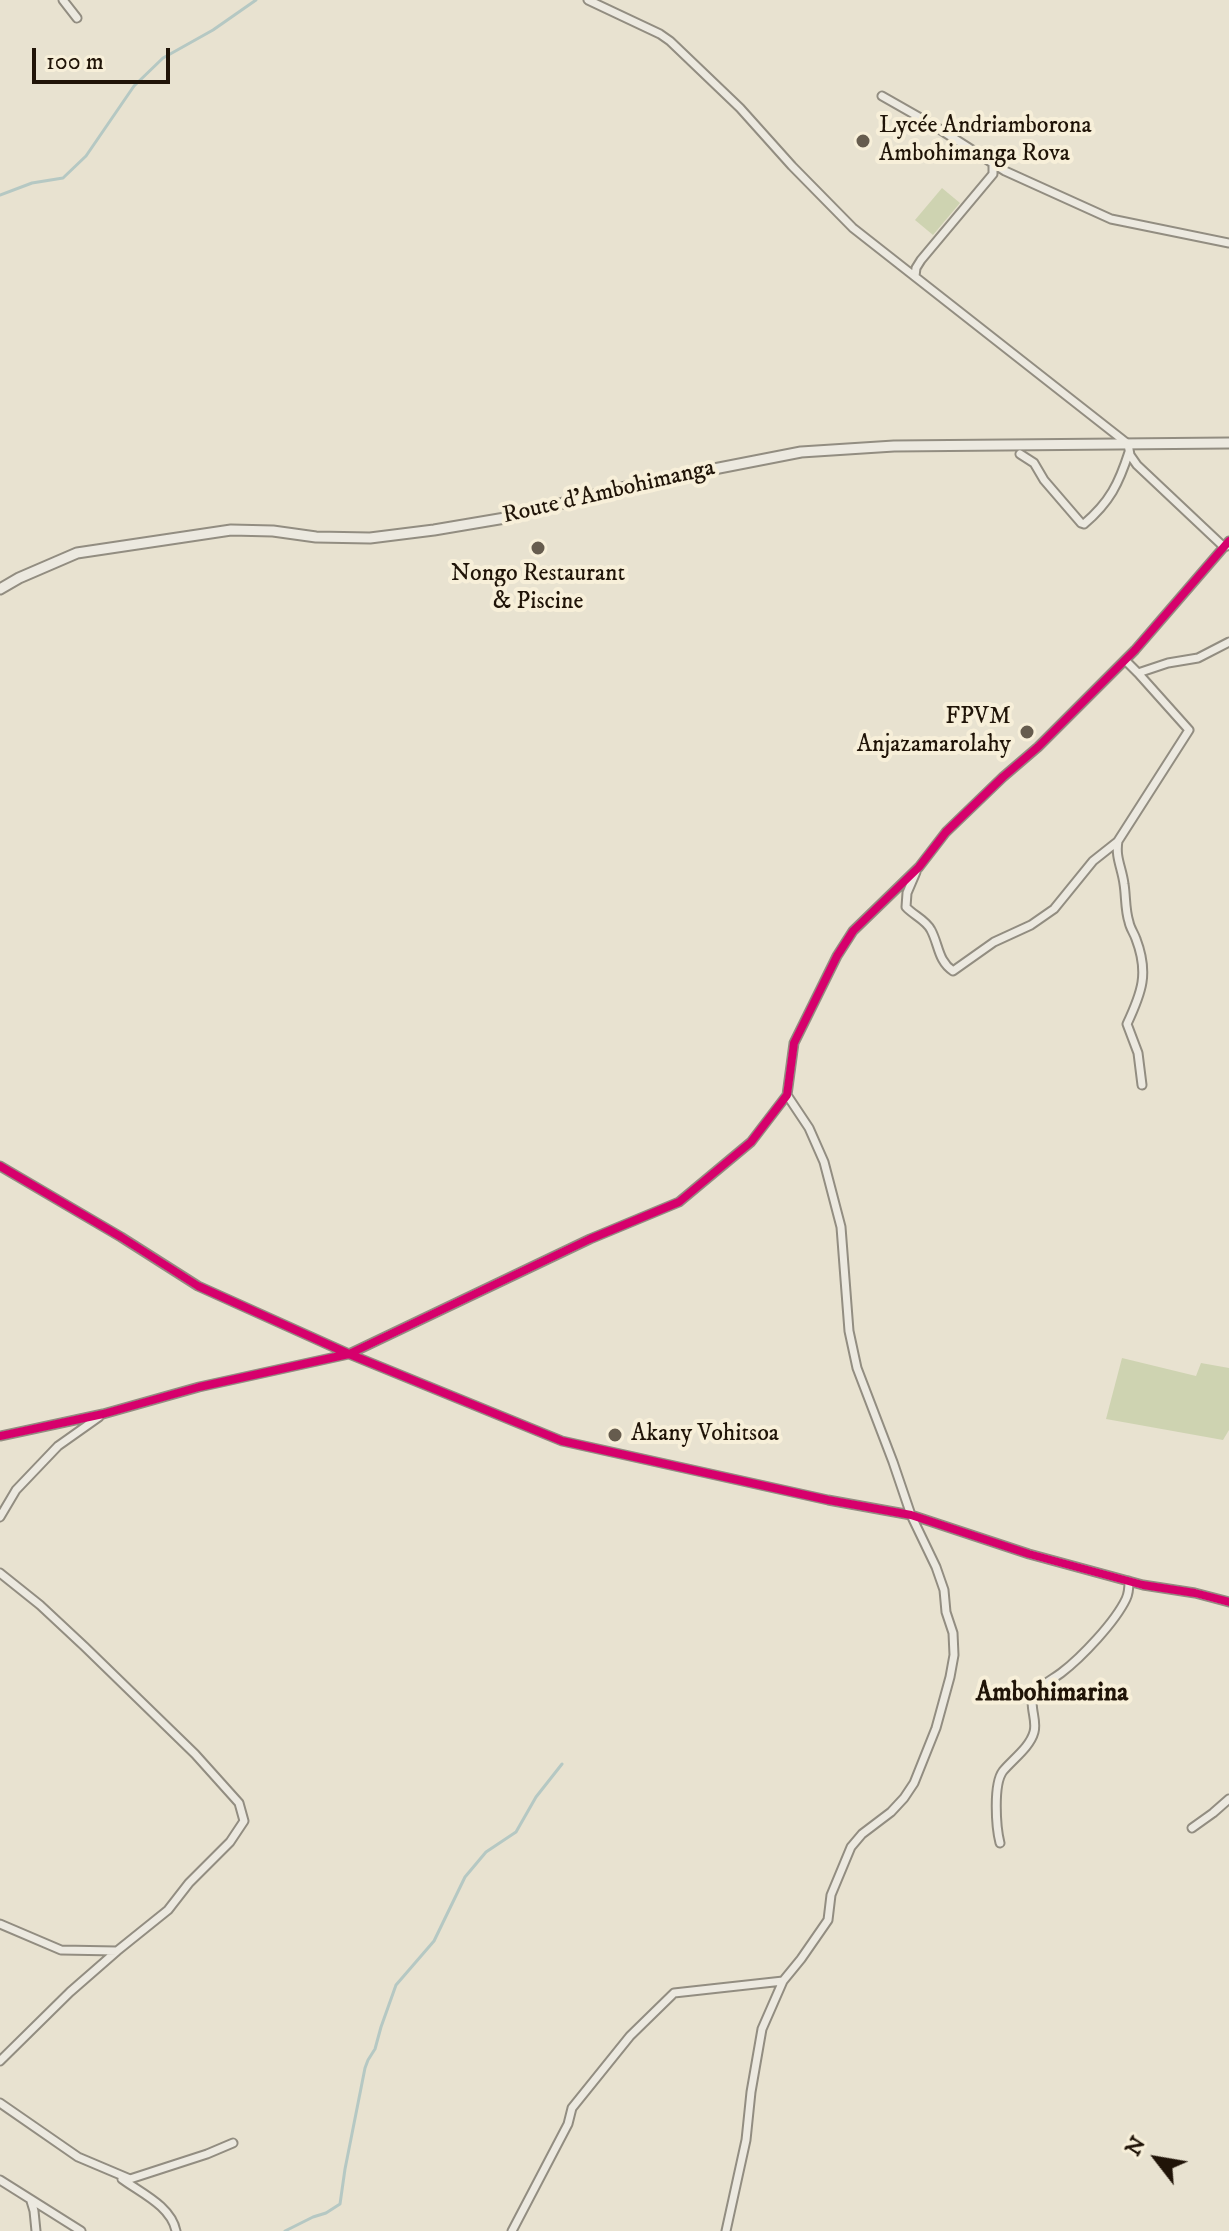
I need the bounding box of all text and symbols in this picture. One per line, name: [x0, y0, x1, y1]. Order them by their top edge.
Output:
scale bar: [36, 32, 174, 82]
text: 100 m: [46, 47, 104, 77]
place label: Lycée Andriamborona Ambohimanga Rova: [879, 113, 1092, 169]
marker: Lycée Andriamborona Ambohimanga Rova: [854, 132, 872, 150]
street label: Route d'Ambohimanga: [500, 455, 718, 531]
marker: Nongo Restaurant & Piscine: [529, 539, 547, 557]
place label: Nongo Restaurant & Piscine: [451, 561, 625, 617]
place label: FPVM Anjazamarolahy: [857, 704, 1011, 760]
marker: FPVM Anjazamarolahy: [1018, 723, 1036, 741]
place label: Akany Vohitsoa: [631, 1421, 779, 1449]
marker: Akany Vohitsoa: [606, 1426, 624, 1444]
district label: Ambohimarina: [976, 1679, 1128, 1711]
north arrow: [1117, 2119, 1197, 2199]
text: N: [1120, 2132, 1152, 2161]

